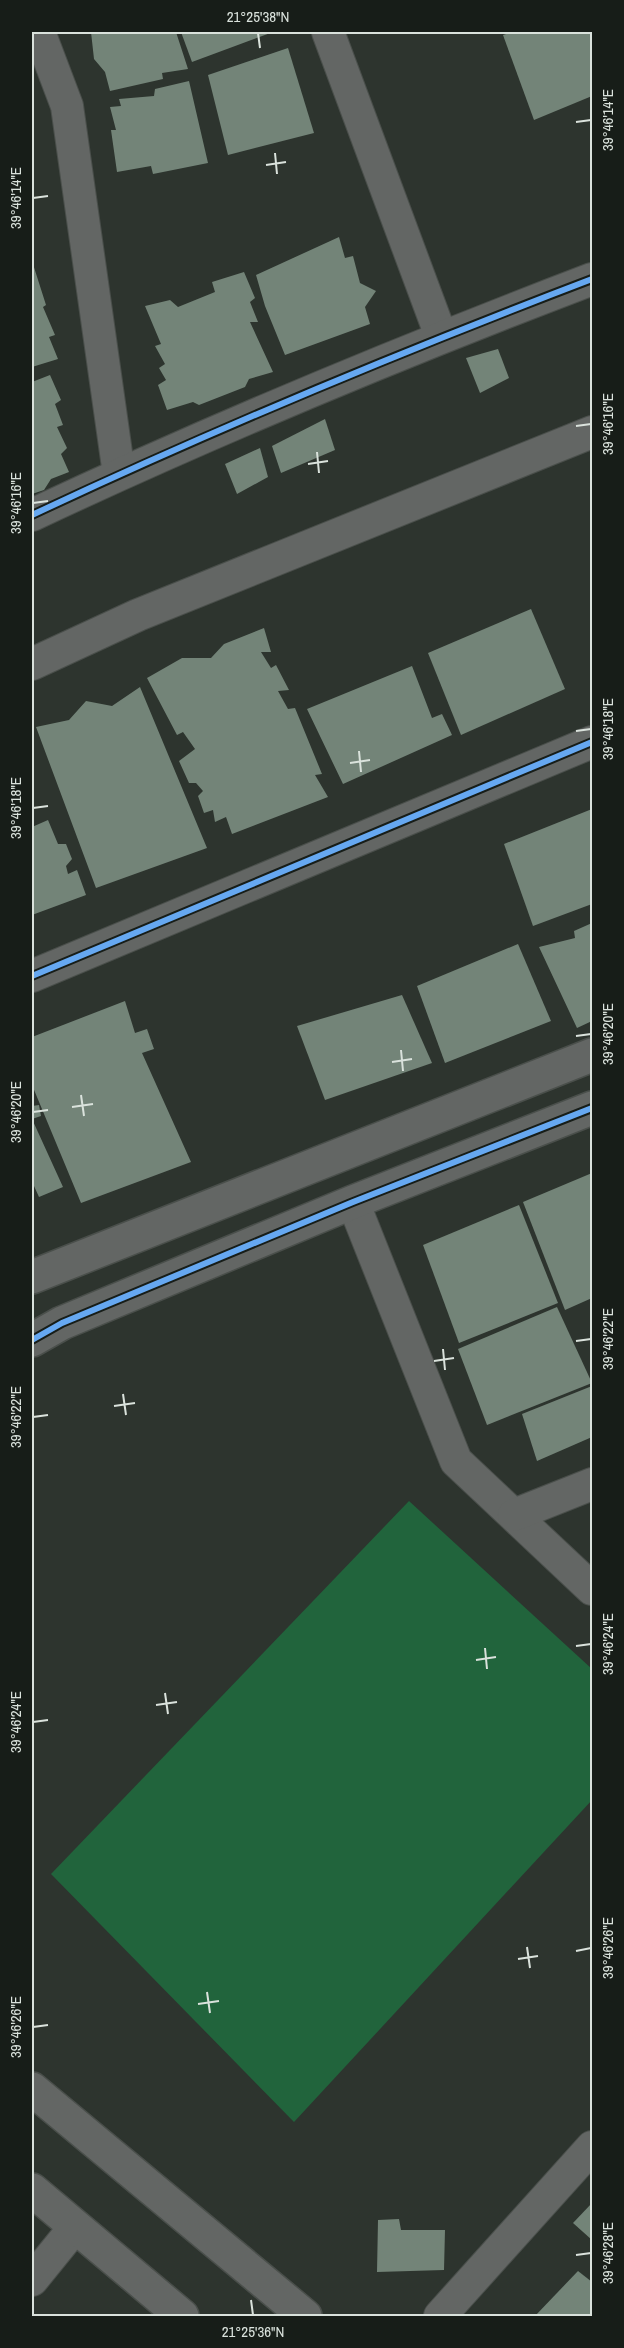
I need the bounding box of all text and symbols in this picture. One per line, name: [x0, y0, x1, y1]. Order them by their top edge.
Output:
text: 21°25'38"N: [227, 6, 289, 27]
text: 39°46'14"E: [597, 89, 618, 151]
text: 39°46'14"E: [5, 167, 26, 229]
text: 39°46'16"E: [597, 393, 618, 455]
text: 39°46'16"E: [5, 472, 26, 534]
text: 39°46'18"E: [597, 698, 618, 760]
text: 39°46'18"E: [5, 777, 26, 839]
text: 39°46'20"E: [597, 1003, 618, 1065]
text: 39°46'20"E: [5, 1081, 26, 1143]
text: 39°46'22"E: [597, 1308, 618, 1370]
text: 39°46'22"E: [5, 1386, 26, 1448]
text: 39°46'24"E: [597, 1613, 618, 1675]
text: 39°46'24"E: [5, 1691, 26, 1753]
text: 39°46'26"E: [597, 1917, 618, 1979]
text: 39°46'26"E: [5, 1996, 26, 2058]
text: 39°46'28"E: [597, 2222, 618, 2284]
text: 21°25'36"N: [222, 2321, 284, 2342]

